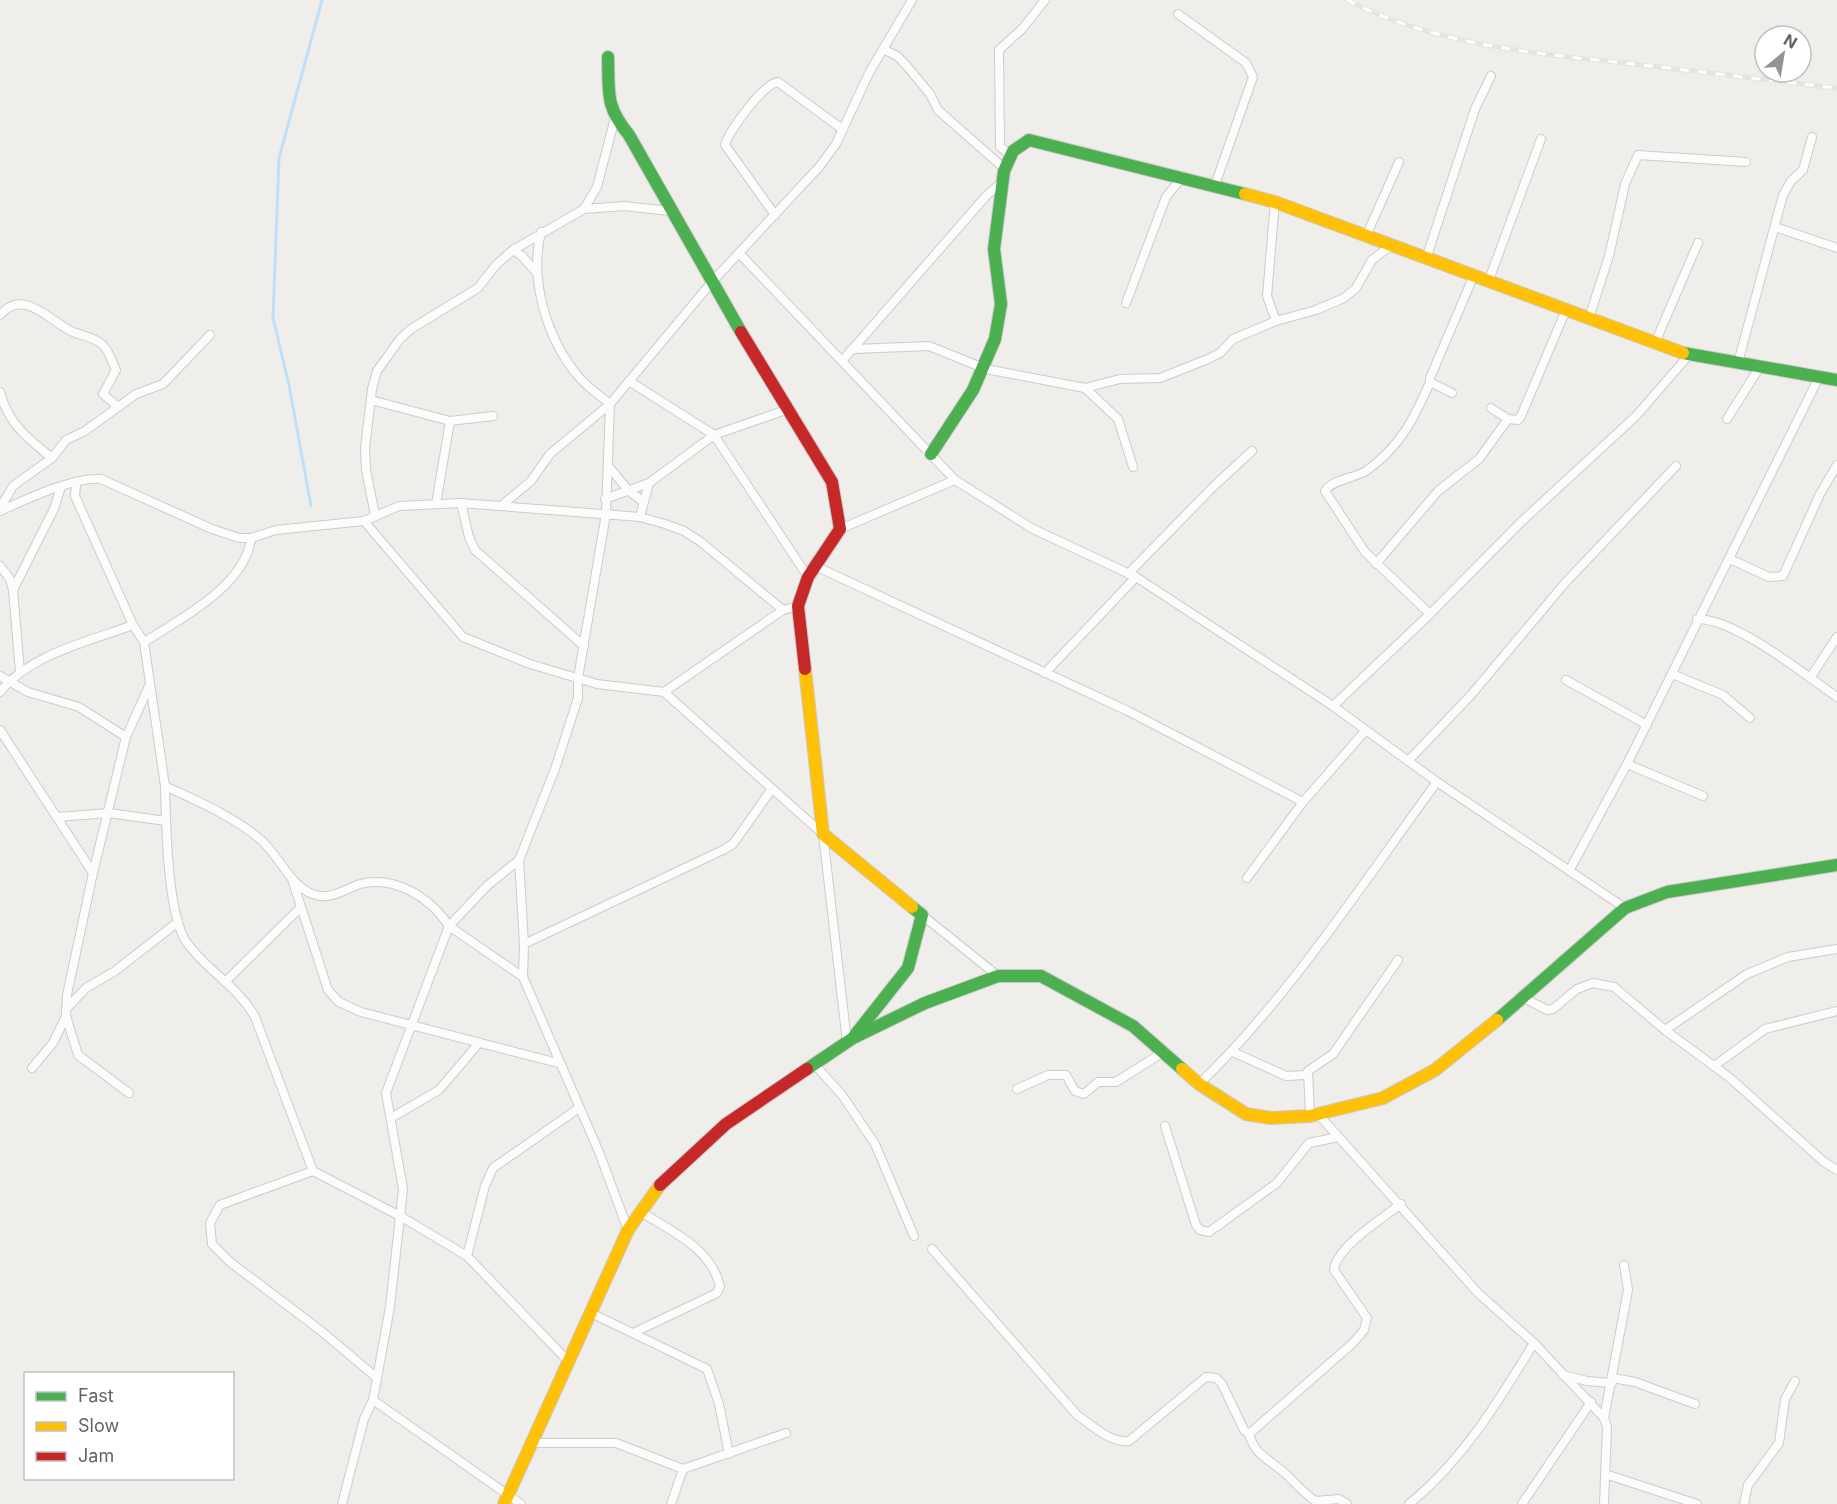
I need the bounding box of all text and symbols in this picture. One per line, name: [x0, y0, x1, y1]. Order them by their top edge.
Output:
north arrow: [1753, 24, 1813, 84]
text: N: [1780, 29, 1801, 53]
legend: [24, 1372, 234, 1480]
text: Fast: [78, 1385, 114, 1406]
text: Slow: [78, 1415, 119, 1436]
text: Jam: [78, 1445, 114, 1466]

